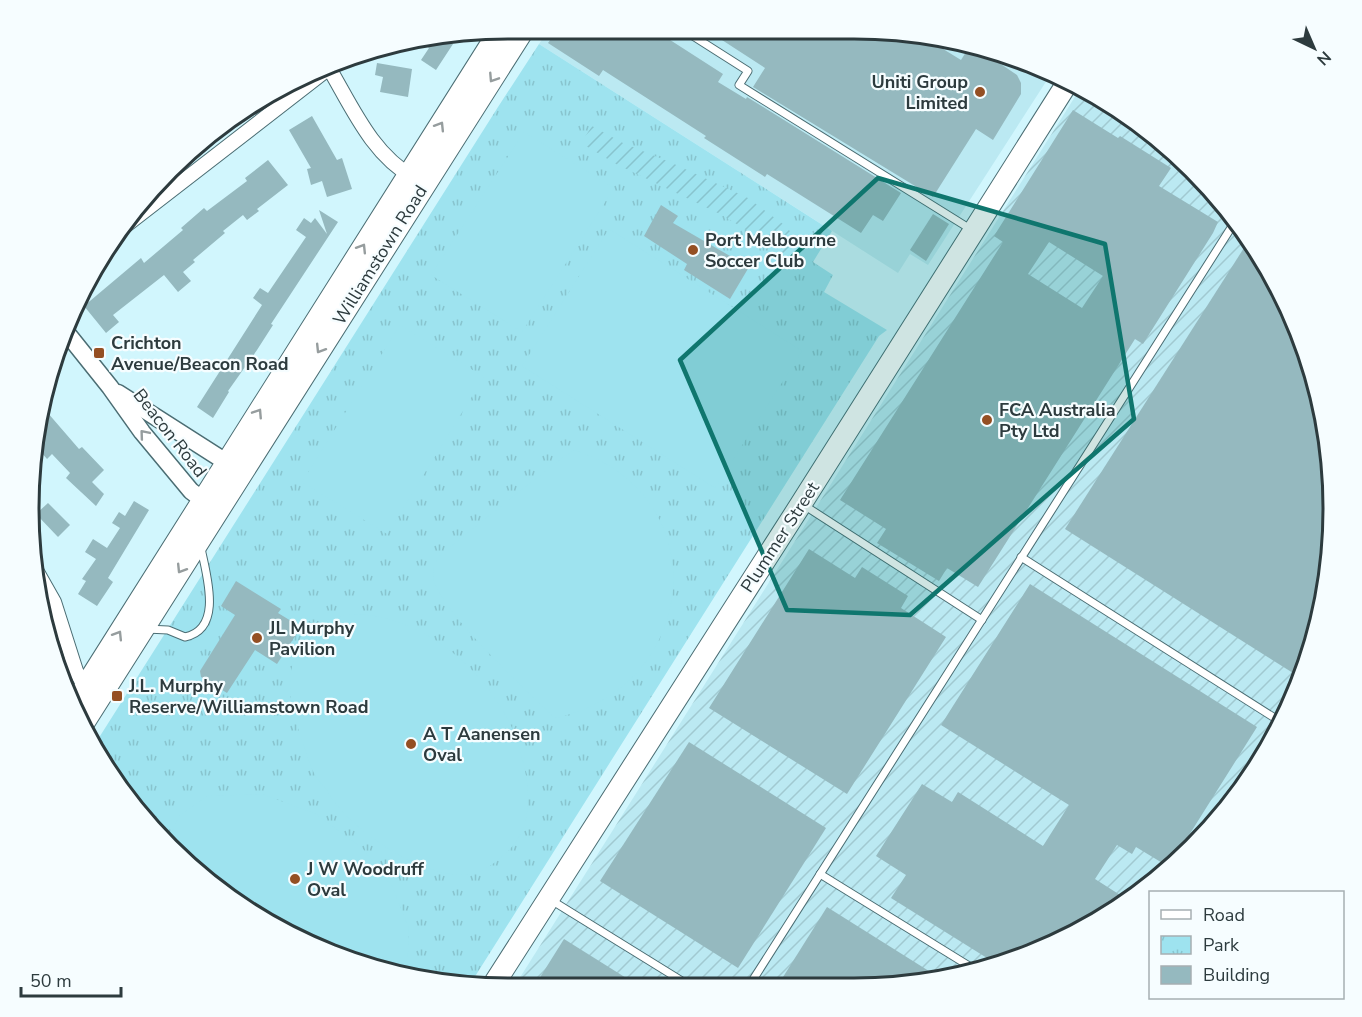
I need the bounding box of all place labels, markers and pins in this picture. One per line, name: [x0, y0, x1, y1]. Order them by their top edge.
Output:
place label: Uniti Group Limited: [871, 70, 968, 115]
marker: Uniti Group Limited: [973, 85, 987, 99]
place label: Port Melbourne Soccer Club: [705, 228, 836, 273]
marker: Port Melbourne Soccer Club: [686, 243, 700, 257]
place label: Crichton Avenue/Beacon Road: [111, 331, 289, 376]
marker: Crichton Avenue/Beacon Road: [92, 346, 106, 360]
place label: FCA Australia Pty Ltd: [999, 398, 1116, 443]
marker: FCA Australia Pty Ltd: [980, 413, 994, 427]
place label: JL Murphy Pavilion: [268, 616, 355, 661]
marker: JL Murphy Pavilion: [250, 631, 264, 645]
place label: J.L. Murphy Reserve/Williamstown Road: [128, 674, 369, 719]
marker: J.L. Murphy Reserve/Williamstown Road: [110, 689, 124, 703]
place label: A T Aanensen Oval: [423, 722, 540, 767]
marker: A T Aanensen Oval: [404, 737, 418, 751]
place label: J W Woodruff Oval: [306, 857, 424, 902]
marker: J W Woodruff Oval: [288, 872, 302, 886]

